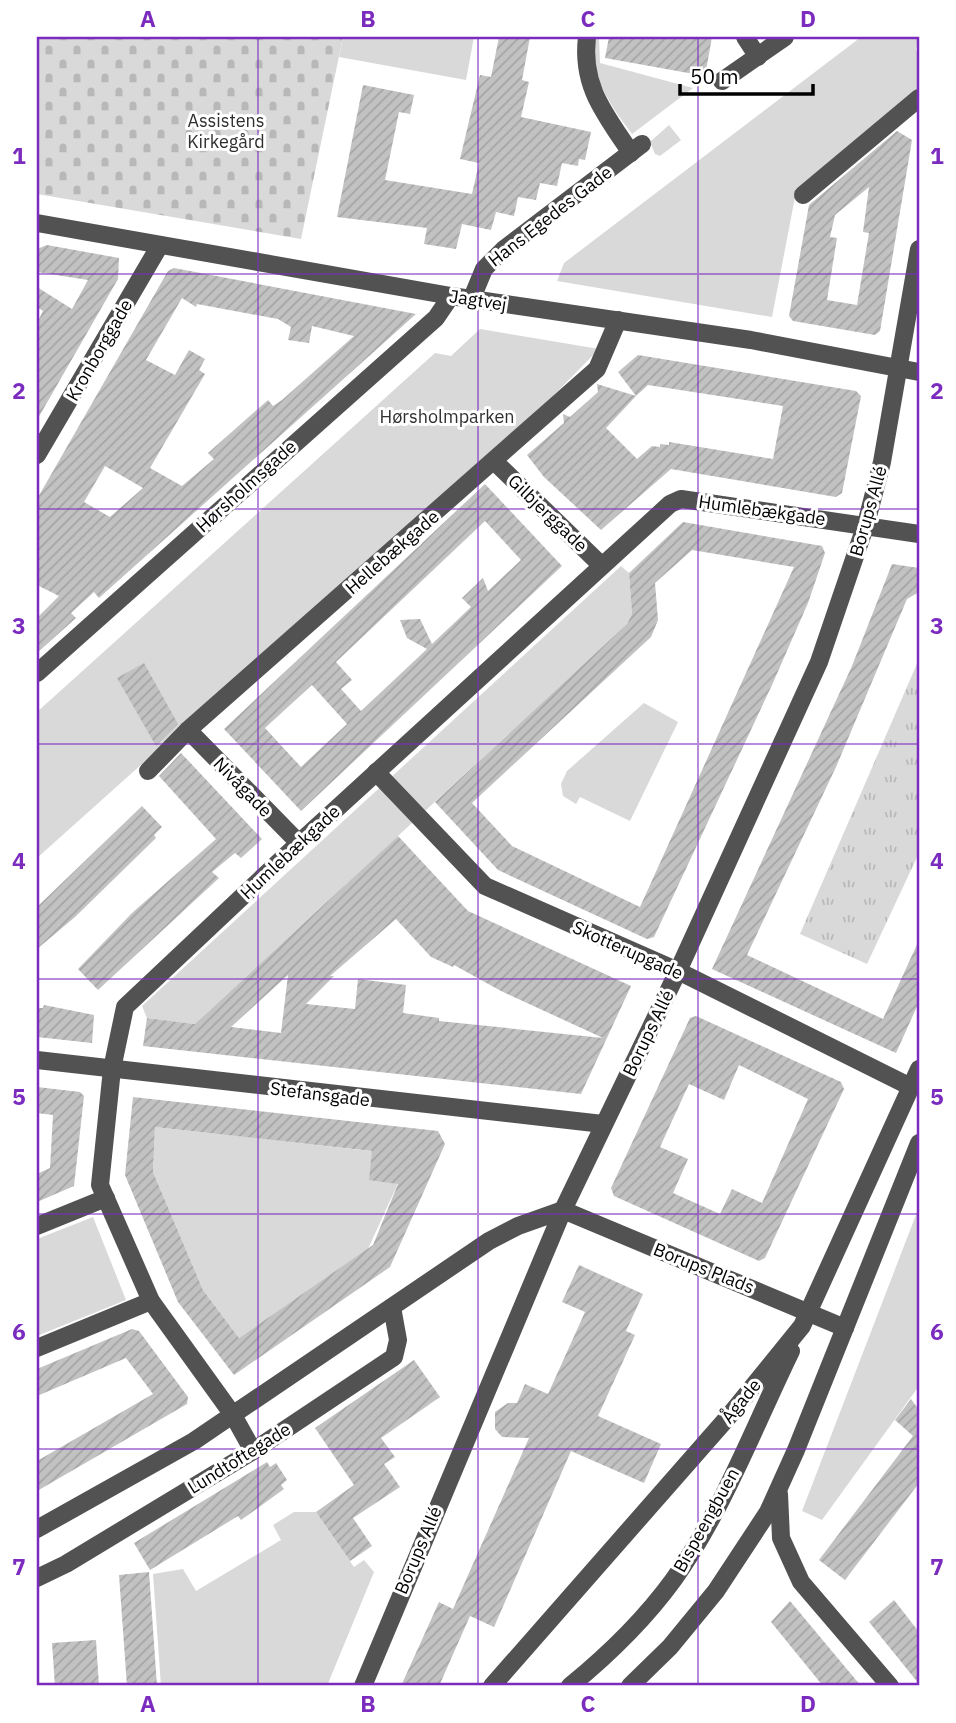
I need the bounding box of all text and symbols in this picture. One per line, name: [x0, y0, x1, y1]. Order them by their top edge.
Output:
text: A: [140, 3, 156, 33]
text: B: [360, 3, 376, 33]
text: C: [581, 3, 596, 33]
text: D: [800, 3, 816, 33]
scale bar: [680, 52, 813, 96]
text: 50 m: [690, 62, 739, 90]
park label: Assistens Kirkegård: [187, 109, 265, 153]
text: 1: [12, 140, 26, 170]
text: 1: [930, 140, 944, 170]
street label: Hans Egedes Gade: [483, 160, 617, 272]
street label: Jagtvej: [448, 284, 508, 316]
street label: Kronborggade: [61, 295, 137, 405]
text: 2: [12, 375, 26, 405]
text: 2: [930, 375, 944, 405]
park label: Hørsholmparken: [379, 405, 515, 428]
street label: Hørsholmsgade: [191, 435, 301, 537]
street label: Borups Allé: [844, 463, 892, 559]
street label: Gilbjerggade: [503, 469, 593, 557]
street label: Humlebækgade: [697, 490, 827, 530]
street label: Hellebækgade: [340, 505, 444, 599]
text: 3: [12, 610, 26, 640]
text: 3: [930, 610, 944, 640]
street label: Nivågade: [209, 752, 277, 822]
street label: Humlebækgade: [235, 800, 345, 904]
text: 4: [12, 845, 26, 875]
text: 4: [930, 845, 944, 875]
street label: Skotterupgade: [569, 915, 687, 985]
street label: Borups Allé: [617, 986, 679, 1080]
street label: Stefansgade: [269, 1076, 371, 1112]
text: 5: [12, 1081, 26, 1111]
text: 5: [930, 1081, 944, 1111]
street label: Borups Plads: [650, 1237, 758, 1299]
text: 6: [12, 1316, 26, 1346]
text: 6: [930, 1316, 944, 1346]
street label: Ågade: [715, 1373, 766, 1428]
street label: Lundtoftegade: [183, 1417, 295, 1499]
street label: Bispeengbuen: [668, 1464, 744, 1576]
street label: Borups Allé: [389, 1502, 447, 1597]
text: 7: [12, 1551, 26, 1581]
text: 7: [930, 1551, 944, 1581]
text: A: [140, 1688, 156, 1718]
text: B: [360, 1688, 376, 1718]
text: C: [581, 1688, 596, 1718]
text: D: [800, 1688, 816, 1718]

